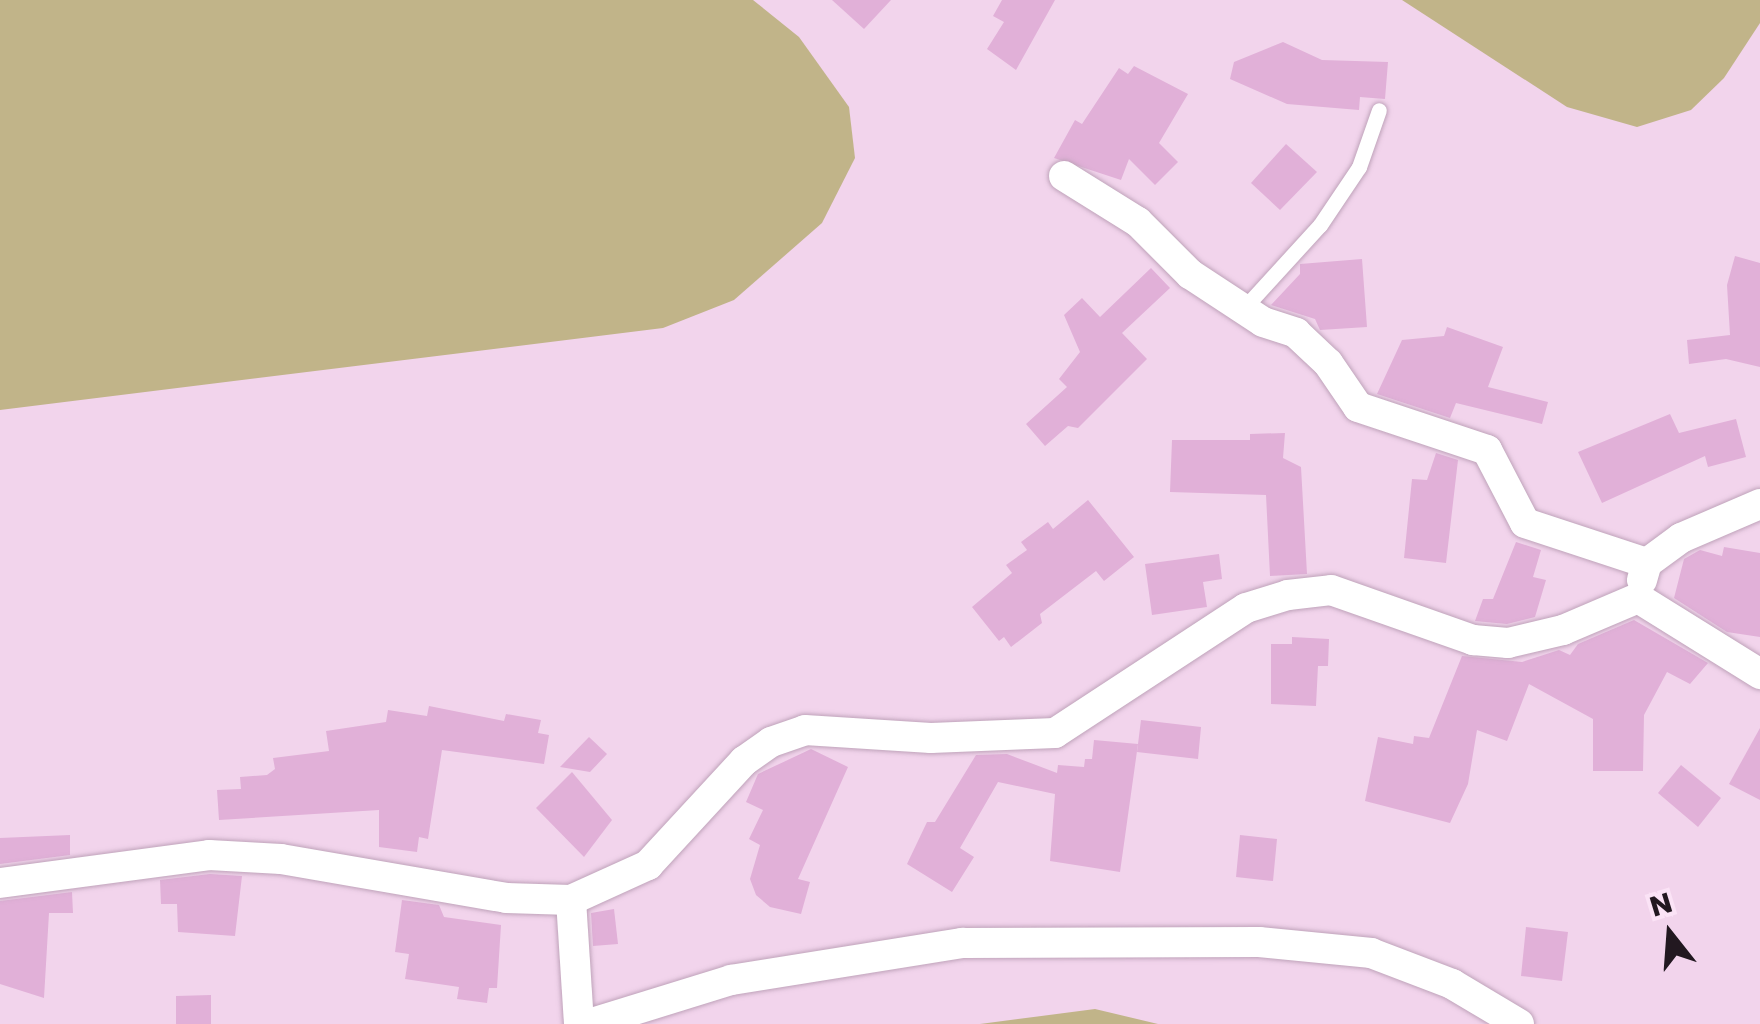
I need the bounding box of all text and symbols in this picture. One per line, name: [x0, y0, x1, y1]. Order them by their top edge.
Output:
text: N: [1645, 883, 1677, 927]
north arrow: [1620, 884, 1720, 984]

